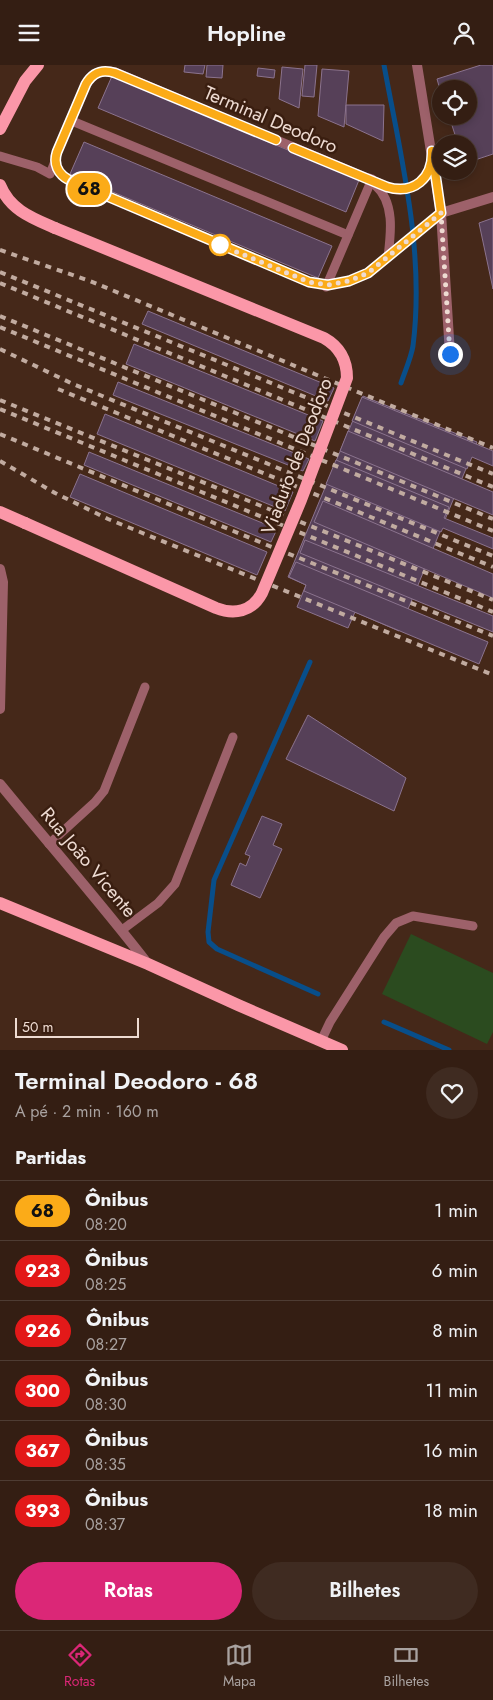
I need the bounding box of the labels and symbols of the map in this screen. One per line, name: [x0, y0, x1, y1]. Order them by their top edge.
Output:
street label: Terminal Deodoro: [200, 79, 342, 160]
line badge: 68: [66, 173, 112, 205]
unlabelled marker: [209, 234, 231, 256]
your location: [438, 342, 463, 367]
street label: Viaduto de Deodoro: [254, 374, 339, 538]
street label: Rua João Vicente: [34, 801, 143, 923]
scale bar: [15, 1015, 139, 1038]

